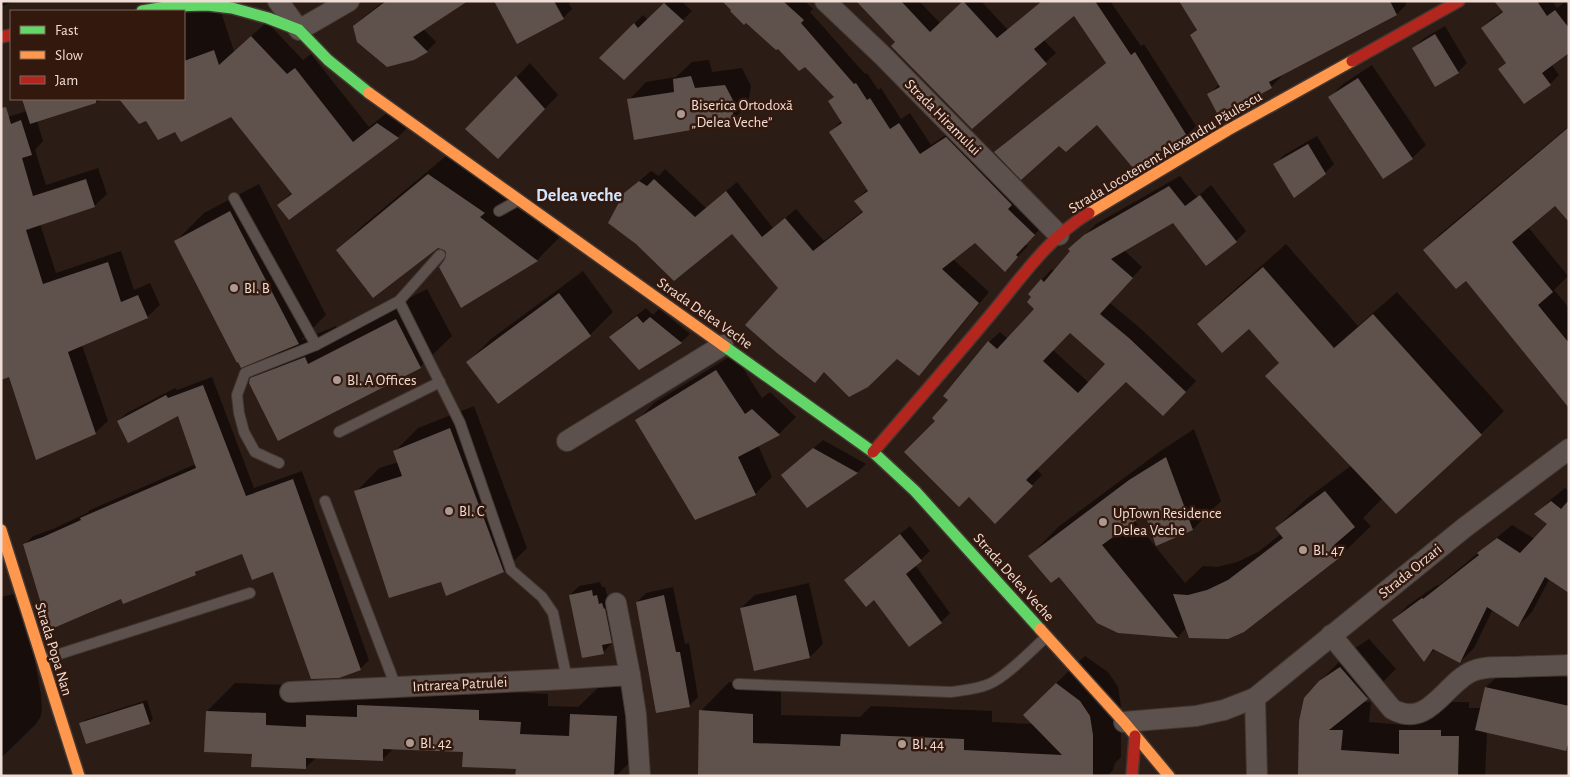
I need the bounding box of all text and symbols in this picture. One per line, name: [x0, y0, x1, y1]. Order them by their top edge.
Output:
legend: [10, 10, 185, 100]
text: Fast: [55, 23, 79, 38]
text: Slow: [55, 48, 83, 63]
text: Jam: [55, 73, 78, 88]
street label: Strada Hiramului: [902, 76, 984, 158]
street label: Strada Locotenent Alexandru Păulescu: [1066, 88, 1265, 216]
place label: Biserica Ortodoxă „Delea Veche”: [691, 98, 793, 130]
marker: Biserica Ortodoxă „Delea Veche”: [675, 108, 687, 120]
district label: Delea veche: [536, 187, 622, 205]
street label: Strada Delea Veche: [654, 275, 755, 352]
place label: Bl. B: [244, 281, 270, 296]
marker: Bl. B: [228, 282, 240, 294]
place label: Bl. A Offices: [347, 373, 416, 388]
marker: Bl. A Offices: [331, 374, 343, 386]
place label: Bl. C: [459, 504, 485, 519]
marker: Bl. C: [443, 505, 455, 517]
place label: UpTown Residence Delea Veche: [1113, 506, 1222, 538]
marker: UpTown Residence Delea Veche: [1097, 516, 1109, 528]
street label: Strada Delea Veche: [970, 531, 1057, 624]
street label: Strada Orzari: [1376, 541, 1445, 601]
place label: Bl. 47: [1313, 543, 1344, 558]
marker: Bl. 47: [1297, 544, 1309, 556]
street label: Strada Popa Nan: [32, 601, 75, 698]
street label: Intrarea Patrulei: [412, 675, 508, 694]
place label: Bl. 42: [420, 736, 452, 751]
marker: Bl. 42: [404, 737, 416, 749]
place label: Bl. 44: [912, 737, 944, 752]
marker: Bl. 44: [896, 738, 908, 750]

